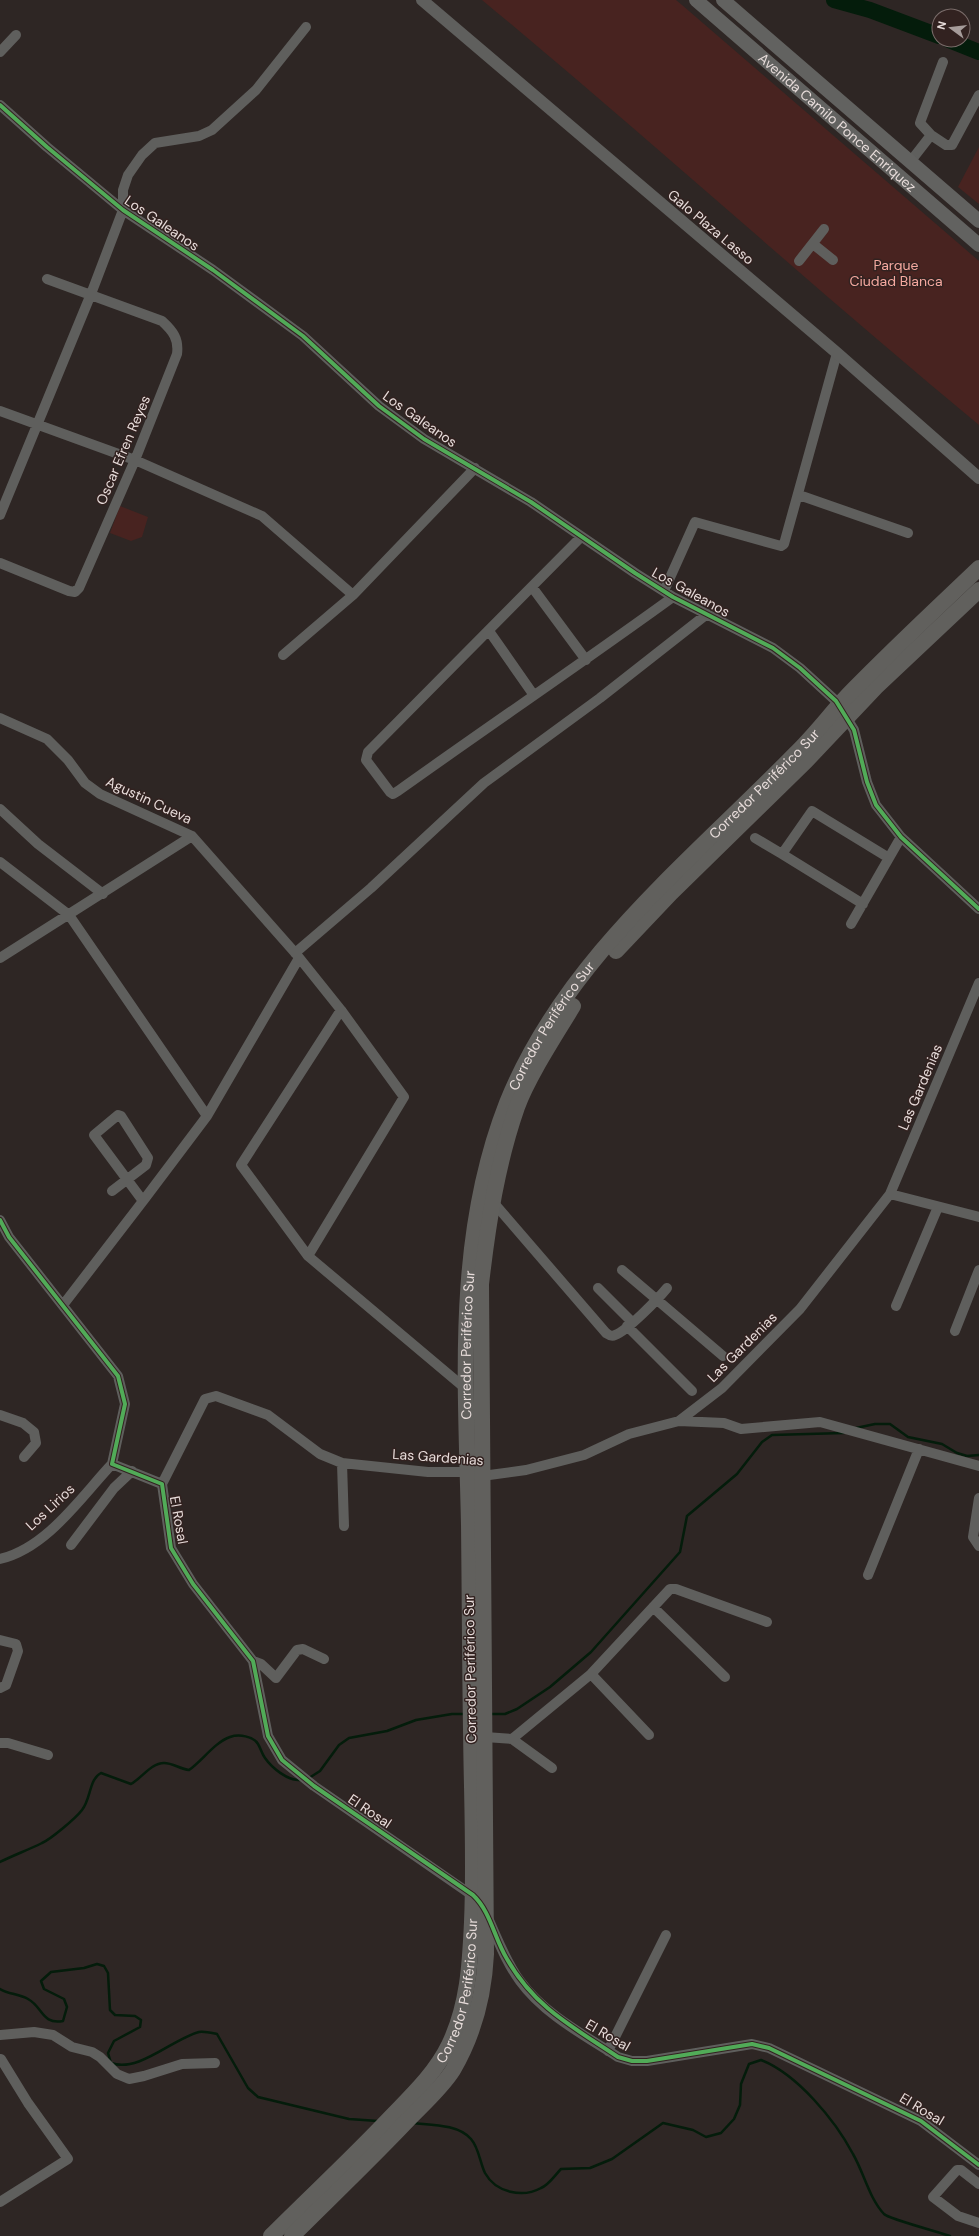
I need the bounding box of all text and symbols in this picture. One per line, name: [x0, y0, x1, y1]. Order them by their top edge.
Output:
north arrow: [931, 8, 971, 48]
text: N: [934, 20, 949, 31]
street label: Avenida Camilo Ponce Enriquez: [755, 49, 920, 196]
street label: Galo Plaza Lasso: [664, 186, 758, 268]
street label: Los Galeanos: [121, 191, 203, 255]
park label: Parque Ciudad Blanca: [849, 256, 943, 290]
street label: Los Galeanos: [379, 387, 461, 451]
street label: Oscar Efren Reyes: [92, 392, 154, 508]
street label: Los Galeanos: [649, 563, 733, 621]
street label: Corredor Periférico Sur: [705, 725, 824, 843]
street label: Agustin Cueva: [103, 772, 195, 828]
street label: Corredor Periférico Sur: [504, 958, 598, 1093]
street label: Las Gardenias: [894, 1041, 946, 1133]
street label: Corredor Periférico Sur: [457, 1270, 479, 1420]
street label: Las Gardenias: [703, 1308, 781, 1386]
street label: Las Gardenias: [392, 1445, 484, 1469]
street label: Los Lirios: [22, 1480, 78, 1534]
street label: El Rosal: [166, 1494, 192, 1546]
street label: Corredor Periférico Sur: [460, 1594, 480, 1744]
street label: El Rosal: [345, 1790, 395, 1832]
street label: Corredor Periférico Sur: [432, 1918, 481, 2067]
street label: El Rosal: [582, 2015, 634, 2055]
street label: El Rosal: [896, 2089, 948, 2129]

